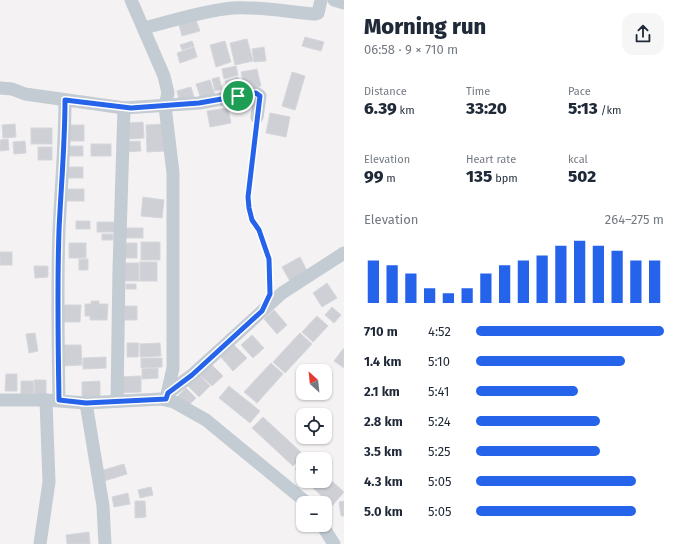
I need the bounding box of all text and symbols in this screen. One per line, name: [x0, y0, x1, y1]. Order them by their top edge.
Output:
text: Morning run: [364, 13, 486, 40]
button: share: [622, 13, 664, 55]
text: 06:58 · 9 × 710 m: [364, 42, 458, 57]
pin: [221, 79, 255, 113]
icon: arrive: [227, 85, 249, 107]
text: Distance: [364, 85, 407, 98]
text: Time: [466, 85, 490, 98]
text: Pace: [568, 85, 591, 98]
text: 6.39: [364, 98, 397, 119]
text: 33:20: [466, 98, 507, 119]
text: 5:13: [568, 98, 598, 119]
text: km: [397, 104, 415, 117]
text: /km: [598, 104, 622, 117]
text: Elevation: [364, 153, 410, 166]
text: Heart rate: [466, 153, 516, 166]
text: kcal: [568, 153, 588, 166]
text: 99: [364, 166, 383, 187]
text: 135: [466, 166, 492, 187]
text: 502: [568, 166, 596, 187]
text: m: [383, 172, 396, 185]
text: bpm: [492, 172, 518, 185]
text: Elevation: [364, 212, 418, 227]
text: 264–275 m: [605, 212, 664, 227]
text: 710 m: [364, 324, 398, 339]
text: 4:52: [428, 324, 451, 339]
text: 1.4 km: [364, 354, 401, 369]
text: 5:10: [428, 354, 450, 369]
north arrow: [296, 364, 332, 400]
map controls: [296, 364, 332, 532]
text: 2.1 km: [364, 384, 400, 399]
text: 5:41: [428, 384, 449, 399]
button: locate: [296, 408, 332, 444]
text: 2.8 km: [364, 414, 403, 429]
text: 5:24: [428, 414, 451, 429]
text: 3.5 km: [364, 444, 402, 459]
text: 5:25: [428, 444, 451, 459]
button: +: [296, 452, 332, 488]
text: 4.3 km: [364, 474, 403, 489]
text: 5:05: [428, 474, 451, 489]
button: −: [296, 496, 332, 532]
text: 5.0 km: [364, 504, 403, 519]
text: 5:05: [428, 504, 451, 519]

